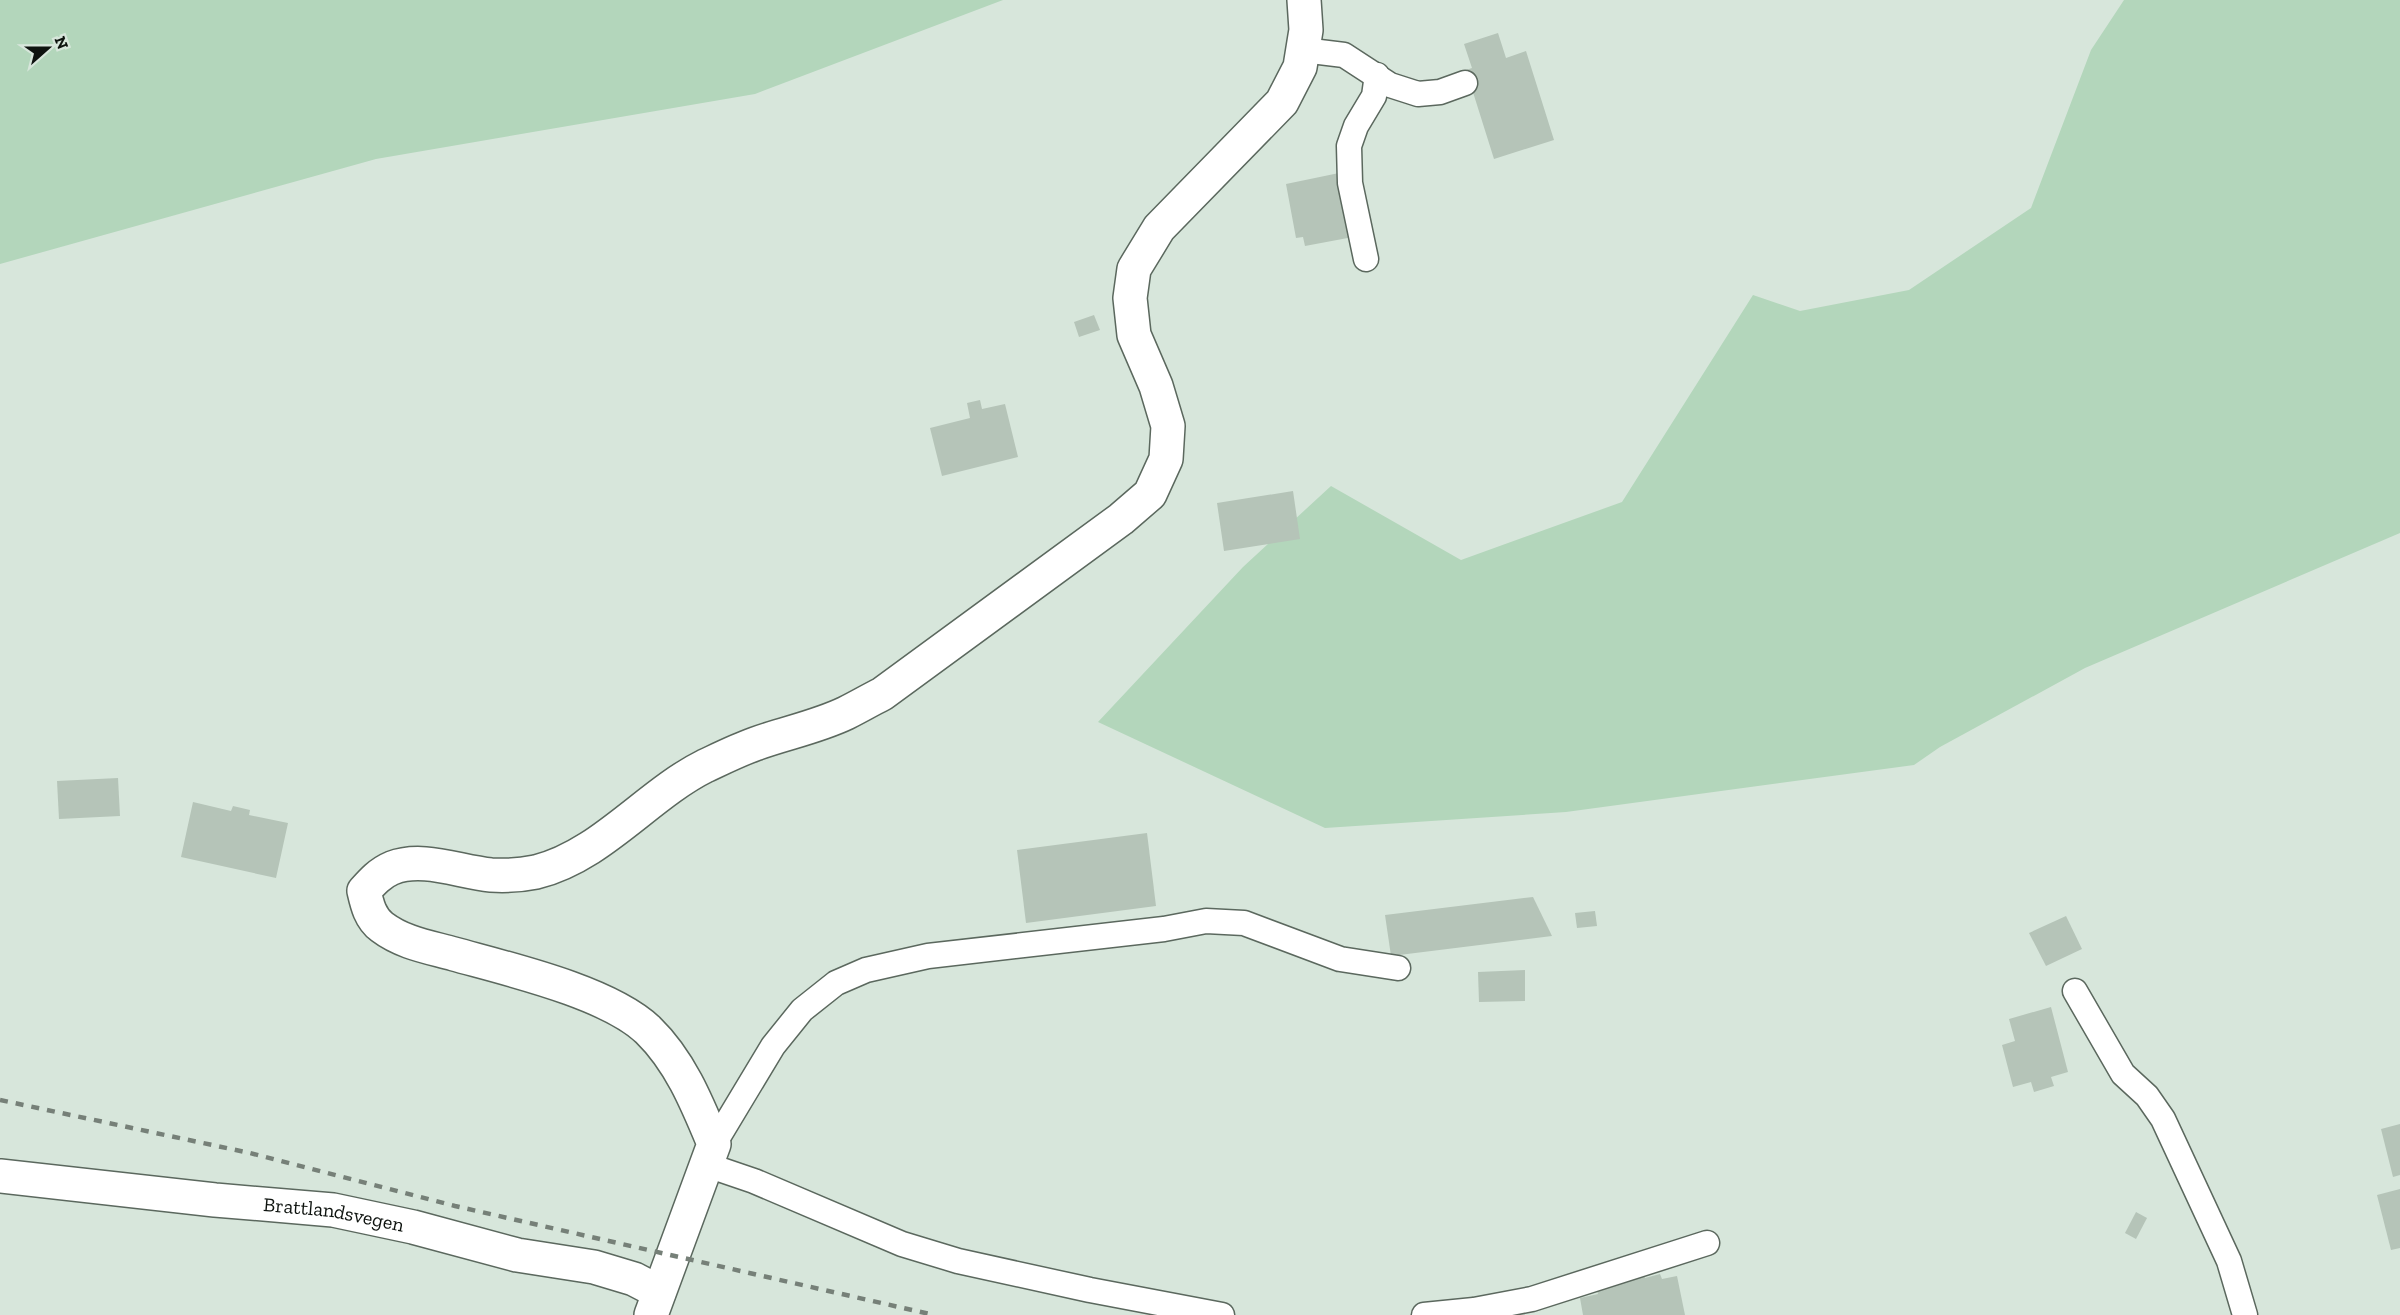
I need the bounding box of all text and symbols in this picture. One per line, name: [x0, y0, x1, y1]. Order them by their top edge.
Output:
north arrow: [18, 18, 78, 78]
text: N: [50, 34, 73, 52]
street label: Brattlandsvegen: [262, 1192, 407, 1237]

